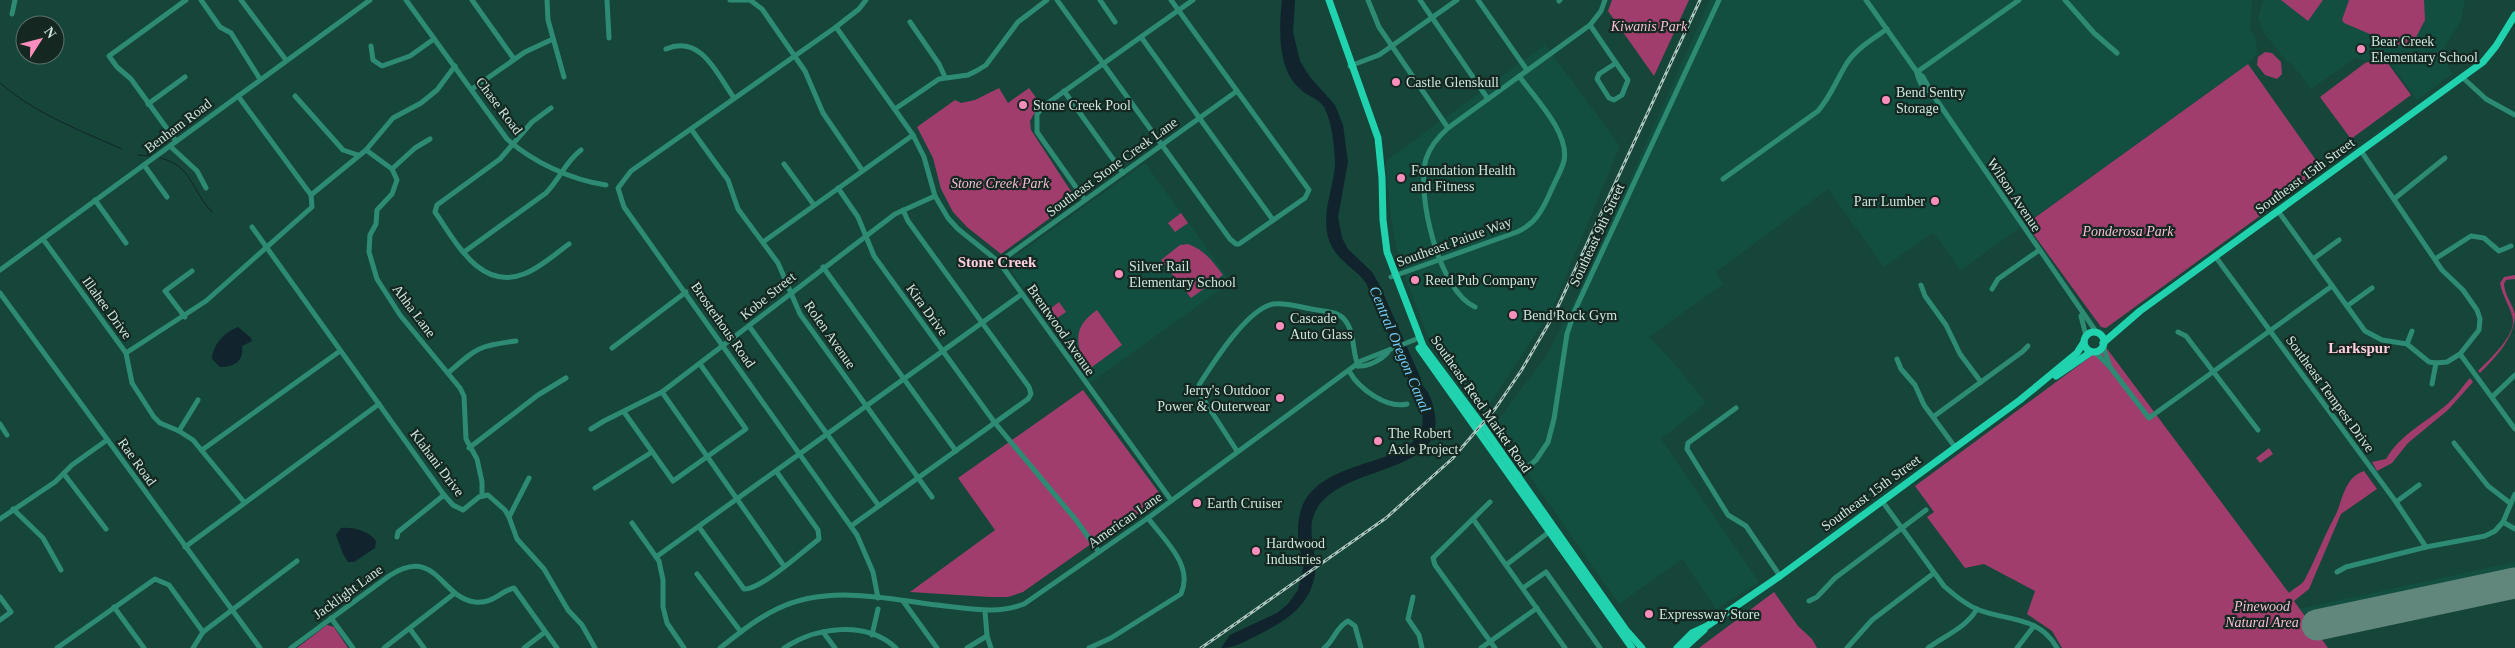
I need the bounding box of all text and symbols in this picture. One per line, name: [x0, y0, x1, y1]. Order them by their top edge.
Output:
north arrow: [15, 15, 65, 65]
park label: Kiwanis Park: [1610, 19, 1688, 34]
text: N: [41, 24, 59, 41]
place label: Bear Creek Elementary School: [2371, 34, 2478, 65]
marker: Bear Creek Elementary School: [2355, 43, 2367, 55]
street label: Chase Road: [473, 75, 525, 137]
place label: Castle Glenskull: [1406, 75, 1499, 90]
marker: Castle Glenskull: [1390, 76, 1402, 88]
place label: Bend Sentry Storage: [1896, 85, 1966, 116]
marker: Bend Sentry Storage: [1880, 94, 1892, 106]
street label: Benham Road: [142, 96, 214, 156]
place label: Stone Creek Pool: [1033, 98, 1131, 113]
marker: Stone Creek Pool: [1017, 99, 1029, 111]
street label: Southeast Stone Creek Lane: [1044, 114, 1180, 220]
street label: Southeast 15th Street: [2252, 135, 2358, 217]
street label: Wilson Avenue: [1984, 156, 2044, 234]
place label: Foundation Health and Fitness: [1411, 163, 1516, 194]
marker: Foundation Health and Fitness: [1395, 172, 1407, 184]
park label: Stone Creek Park: [951, 176, 1050, 191]
street label: Southeast 9th Street: [1567, 181, 1628, 289]
place label: Parr Lumber: [1854, 194, 1925, 209]
marker: Parr Lumber: [1929, 195, 1941, 207]
street label: Southeast Paiute Way: [1394, 214, 1514, 270]
park label: Ponderosa Park: [2082, 224, 2174, 239]
district label: Stone Creek: [958, 254, 1037, 270]
place label: Silver Rail Elementary School: [1129, 259, 1236, 290]
marker: Silver Rail Elementary School: [1113, 268, 1125, 280]
street label: Kobe Street: [737, 269, 799, 323]
place label: Reed Pub Company: [1425, 273, 1537, 288]
street label: Illahee Drive: [79, 274, 135, 342]
marker: Reed Pub Company: [1409, 274, 1421, 286]
street label: Brosterhous Road: [688, 279, 758, 371]
street label: Kira Drive: [903, 281, 951, 339]
street label: Ahha Lane: [389, 282, 439, 340]
street label: Brentwood Avenue: [1024, 282, 1098, 378]
water label: Central Oregon Canal: [1366, 284, 1434, 414]
street label: Rolen Avenue: [801, 298, 859, 372]
place label: Bend Rock Gym: [1523, 308, 1617, 323]
marker: Bend Rock Gym: [1507, 309, 1519, 321]
place label: Cascade Auto Glass: [1290, 311, 1353, 342]
marker: Cascade Auto Glass: [1274, 320, 1286, 332]
street label: Southeast Reed Market Road: [1428, 333, 1534, 475]
street label: Southeast Tempest Drive: [2283, 333, 2377, 455]
district label: Larkspur: [2328, 340, 2390, 356]
place label: Jerry's Outdoor Power & Outerwear: [1157, 383, 1270, 414]
marker: Jerry's Outdoor Power & Outerwear: [1274, 392, 1286, 404]
place label: The Robert Axle Project: [1388, 426, 1458, 457]
street label: Klahani Drive: [407, 427, 467, 499]
street label: Rae Road: [115, 435, 159, 489]
marker: The Robert Axle Project: [1372, 435, 1384, 447]
street label: Southeast 15th Street: [1818, 452, 1924, 534]
street label: American Lane: [1085, 489, 1165, 551]
place label: Earth Cruiser: [1207, 496, 1282, 511]
marker: Earth Cruiser: [1191, 497, 1203, 509]
place label: Hardwood Industries: [1266, 536, 1325, 567]
marker: Hardwood Industries: [1250, 545, 1262, 557]
street label: Jacklight Lane: [310, 562, 386, 622]
park label: Pinewood Natural Area: [2224, 599, 2299, 630]
place label: Expressway Store: [1659, 607, 1760, 622]
marker: Expressway Store: [1643, 608, 1655, 620]

